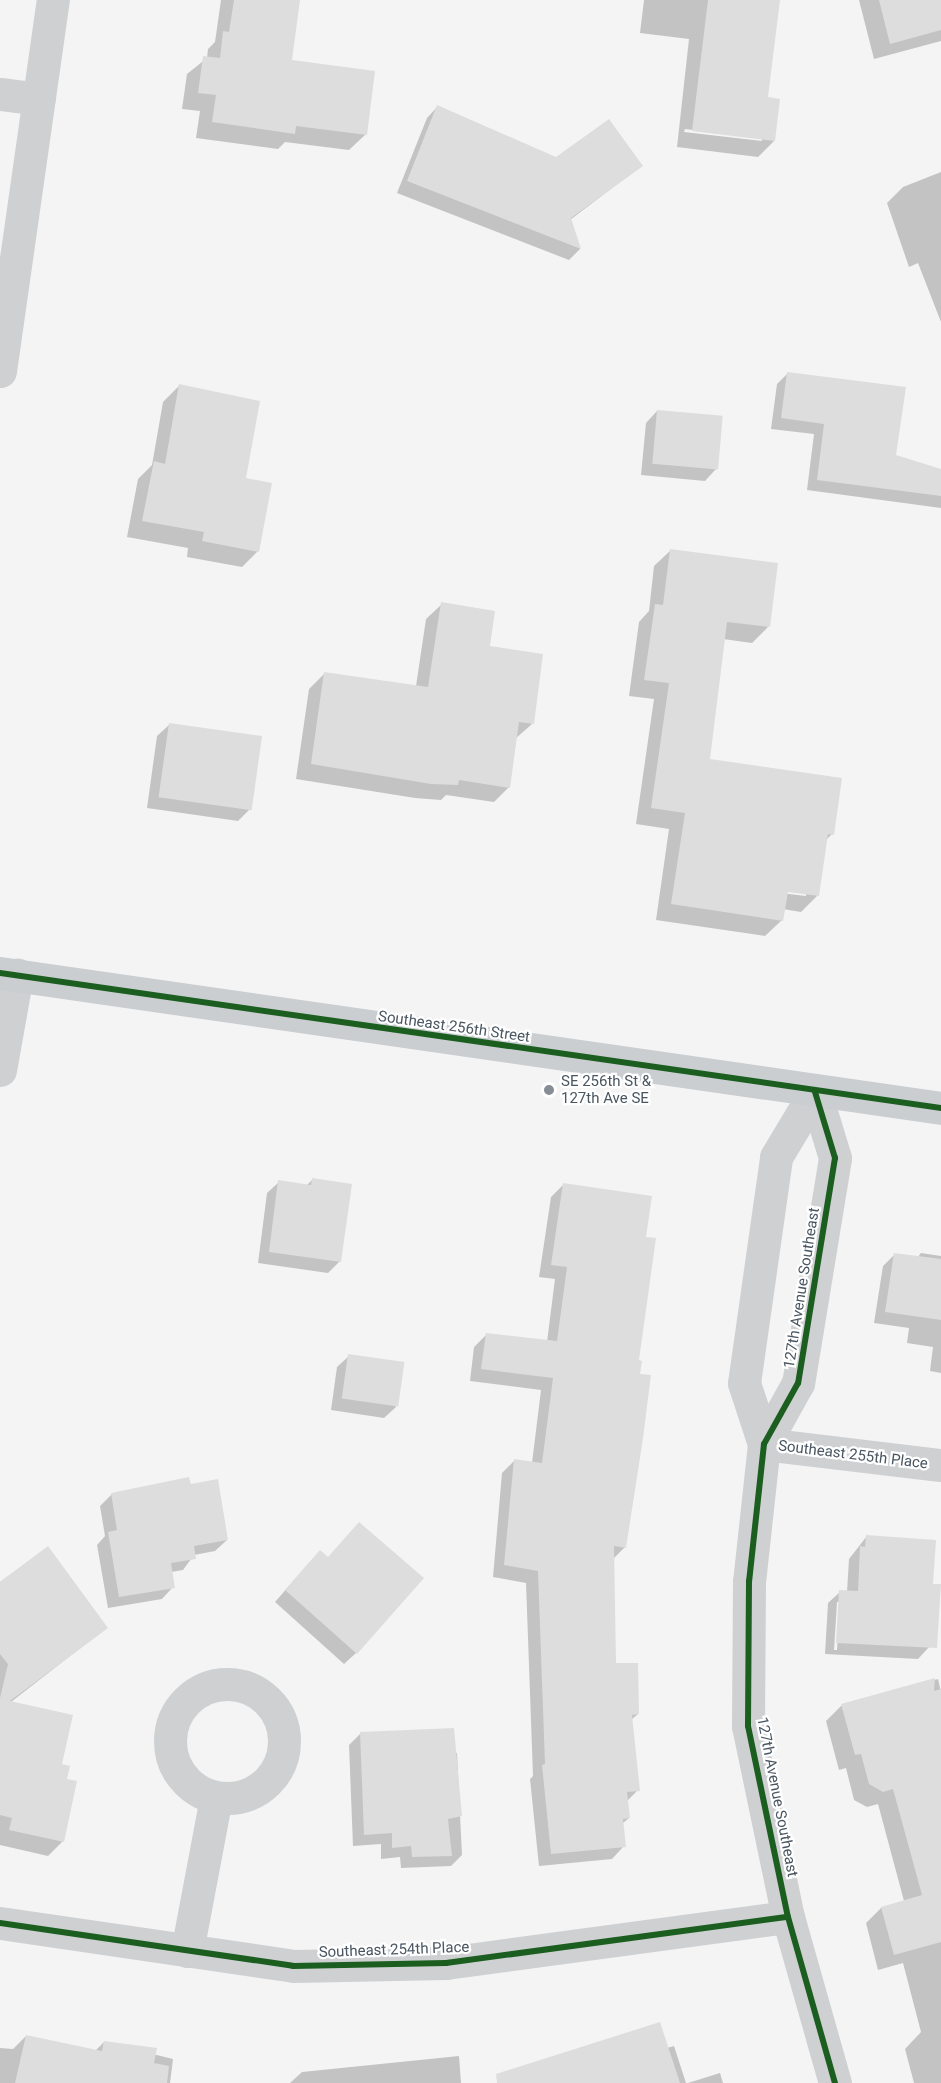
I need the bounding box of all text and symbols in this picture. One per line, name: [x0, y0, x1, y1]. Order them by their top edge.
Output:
street label: Southeast 256th Street: [377, 1007, 531, 1047]
place label: SE 256th St & 127th Ave SE: [561, 1072, 651, 1107]
marker: SE 256th St & 127th Ave SE: [542, 1083, 556, 1097]
street label: 127th Avenue Southeast: [780, 1206, 824, 1370]
street label: Southeast 255th Place: [777, 1437, 929, 1473]
street label: 127th Avenue Southeast: [753, 1715, 801, 1879]
street label: Southeast 254th Place: [318, 1938, 470, 1962]

